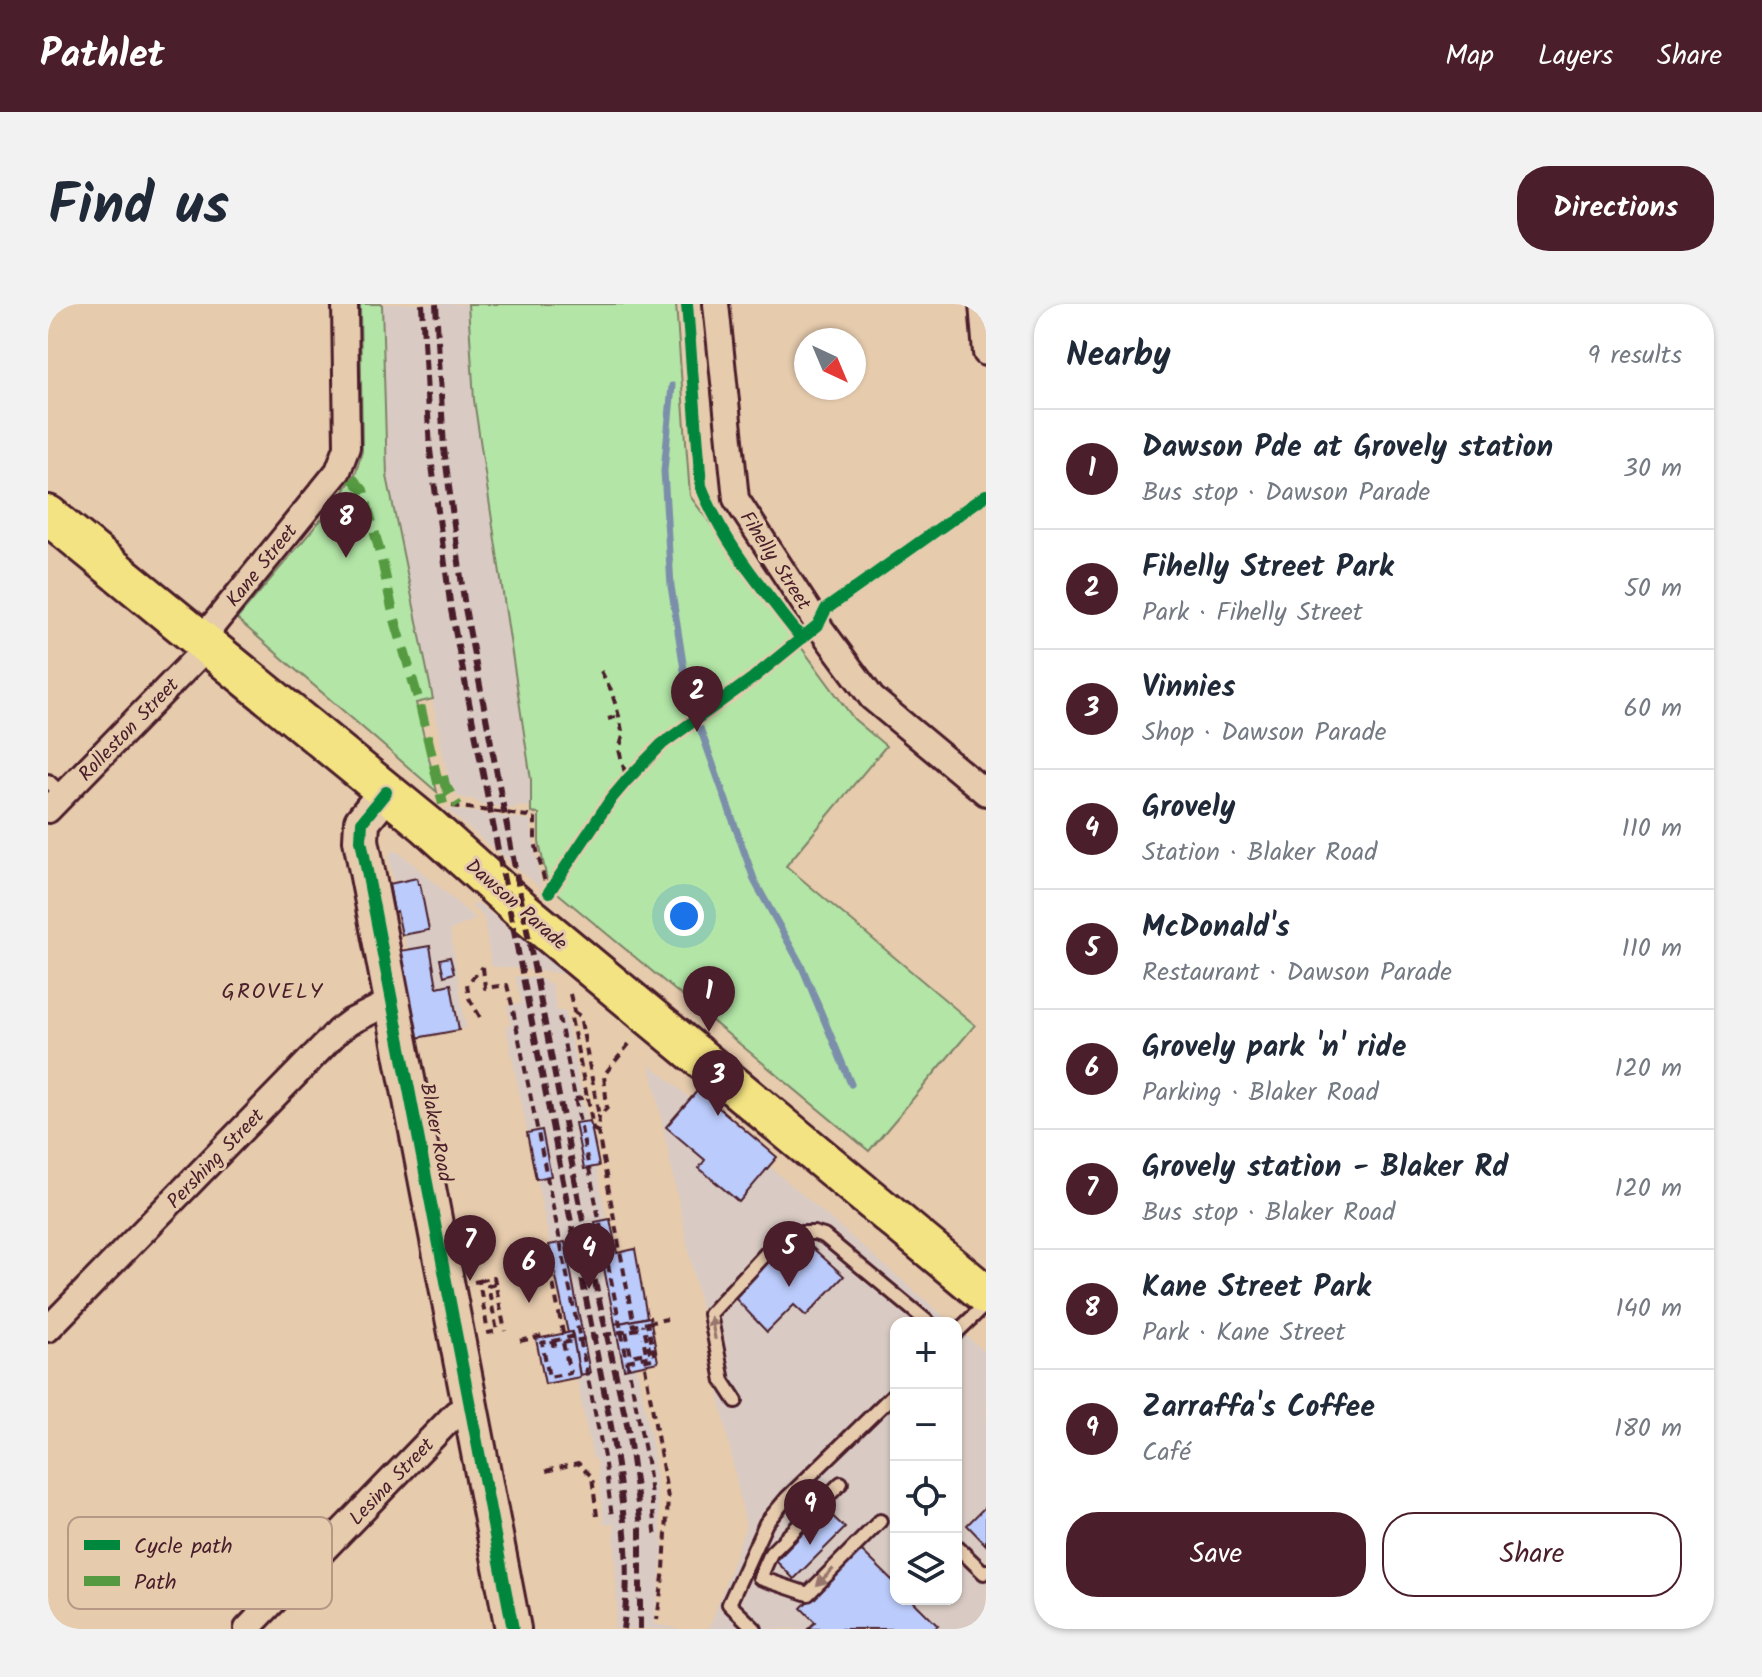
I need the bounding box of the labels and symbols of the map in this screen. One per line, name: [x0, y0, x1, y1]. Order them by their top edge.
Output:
north arrow: [794, 328, 866, 400]
pin: 8: [320, 492, 372, 558]
street label: Fihelly Street: [730, 505, 819, 617]
street label: Kane Street: [219, 517, 306, 615]
pin: 2: [671, 666, 723, 732]
street label: Rolleston Street: [71, 671, 188, 790]
street label: Dawson Parade: [457, 852, 574, 959]
your location: [664, 896, 704, 936]
pin: 1: [683, 966, 735, 1032]
district label: GROVELY: [221, 975, 325, 1010]
pin: 3: [692, 1050, 744, 1116]
street label: Blaker Road: [410, 1080, 460, 1186]
street label: Pershing Street: [160, 1102, 273, 1217]
pin: 7: [444, 1215, 496, 1281]
pin: 5: [763, 1221, 815, 1287]
pin: 4: [563, 1223, 615, 1289]
pin: 6: [503, 1237, 555, 1303]
one-way arrow: [706, 1315, 718, 1340]
street label: Lesina Street: [342, 1431, 443, 1534]
pin: 9: [784, 1479, 836, 1545]
legend: [68, 1517, 332, 1609]
text: Cycle path: [134, 1530, 233, 1565]
text: Path: [134, 1566, 177, 1601]
one-way arrow: [816, 1567, 835, 1586]

